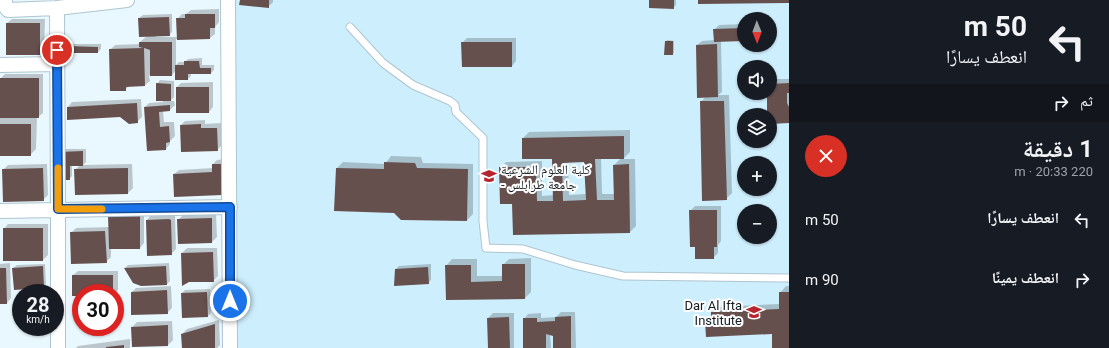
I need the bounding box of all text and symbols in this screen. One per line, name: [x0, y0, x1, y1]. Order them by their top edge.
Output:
text: 50 m: [964, 10, 1027, 43]
north arrow: [737, 12, 777, 52]
map controls: [737, 12, 777, 244]
icon: left: [1041, 16, 1093, 68]
pin: [40, 33, 74, 67]
icon: arrive: [46, 39, 68, 61]
text: انعطف يسارًا: [946, 46, 1027, 67]
button: sound: [737, 60, 777, 100]
icon: right: [1050, 92, 1072, 114]
text: ثم: [1080, 92, 1093, 110]
button: layers: [737, 108, 777, 148]
button: close: [805, 135, 847, 177]
text: 1 دقيقة: [1023, 135, 1093, 163]
button: +: [737, 156, 777, 196]
place label: كلية العلوم الشرعية - جامعة طرابلس: [501, 162, 591, 193]
text: 220 m · 20:33: [1014, 164, 1093, 179]
school or university icon: كلية العلوم الشرعية - جامعة طرابلس: [480, 167, 498, 185]
button: −: [737, 204, 777, 244]
text: انعطف يسارًا: [987, 209, 1059, 227]
icon: left: [1071, 209, 1093, 231]
text: 50 m: [805, 211, 839, 229]
text: انعطف يمينًا: [992, 269, 1059, 287]
icon: right: [1071, 269, 1093, 291]
text: 90 m: [805, 271, 839, 289]
position arrow: [209, 280, 251, 322]
speed limit sign: 30: [72, 284, 124, 336]
text: 28: [27, 293, 49, 317]
place label: Dar Al Ifta Institute: [685, 298, 742, 328]
school or university icon: Dar Al Ifta Institute: [745, 303, 763, 321]
text: km/h: [26, 314, 50, 325]

